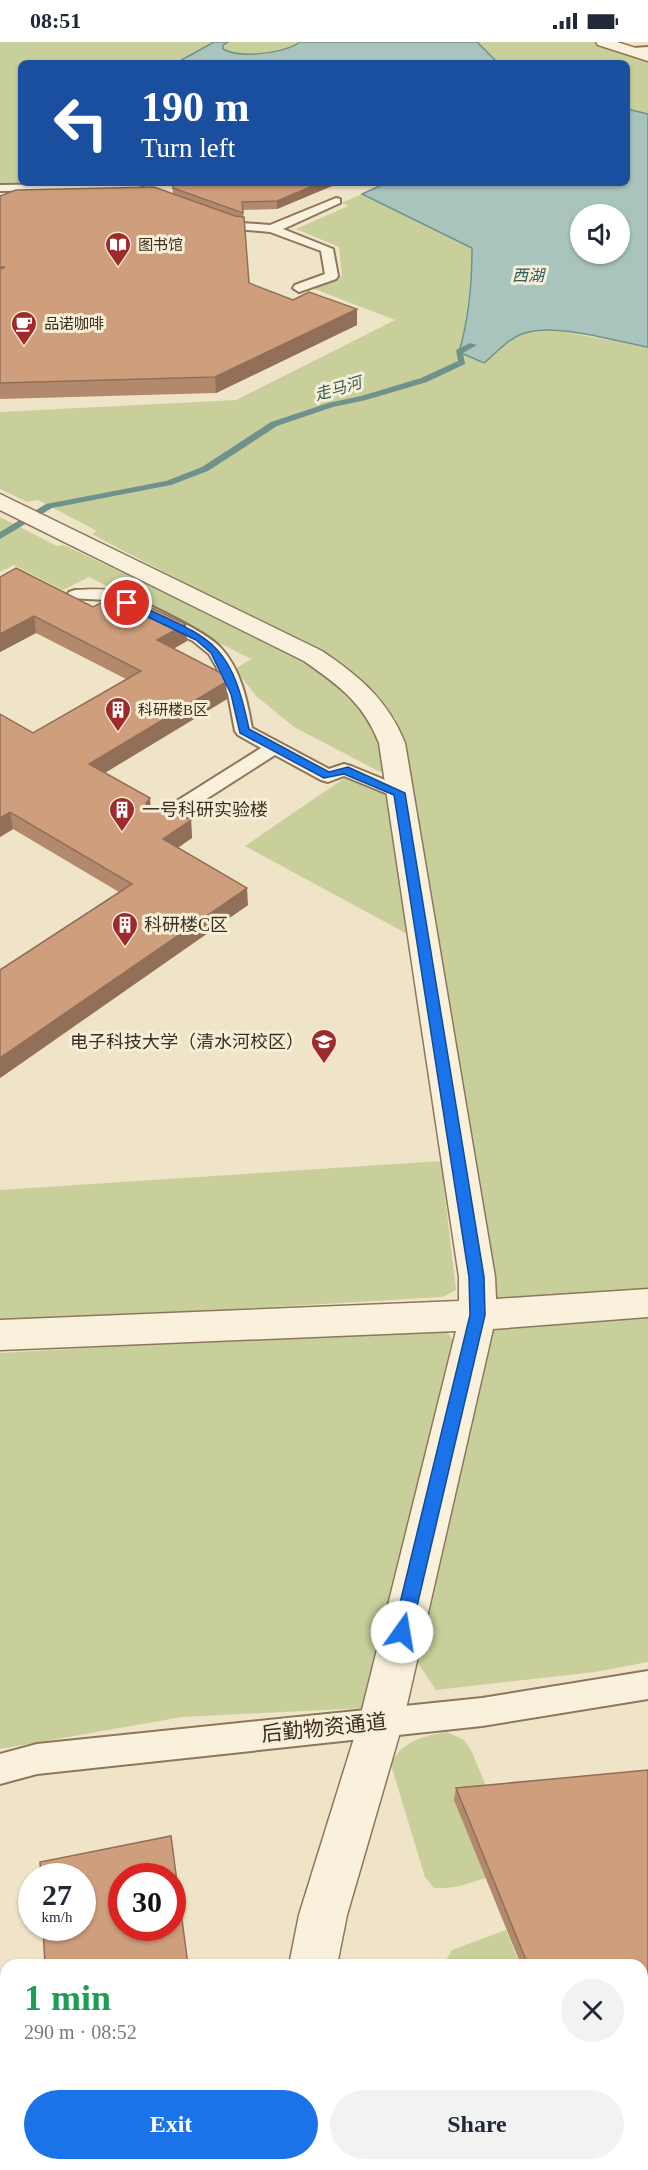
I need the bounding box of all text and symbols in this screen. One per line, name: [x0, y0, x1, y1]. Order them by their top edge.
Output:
text: 08:51: [30, 8, 81, 33]
icon: left: [42, 84, 120, 162]
text: 190 m: [141, 84, 250, 130]
text: Turn left: [141, 133, 235, 163]
map controls: [570, 204, 630, 264]
button: sound: [570, 204, 630, 264]
library icon: 图书馆: [103, 230, 133, 268]
place label: 图书馆: [138, 237, 183, 253]
water label: 西湖: [512, 267, 547, 284]
cafe icon: 品诺咖啡: [9, 309, 39, 347]
place label: 品诺咖啡: [44, 316, 104, 332]
water label: 走马河: [313, 373, 366, 403]
pin: [101, 577, 152, 628]
icon: arrive: [110, 586, 143, 619]
building icon: 科研楼B区: [103, 695, 133, 733]
place label: 科研楼B区: [138, 702, 208, 718]
building icon: 一号科研实验楼: [107, 795, 137, 833]
place label: 一号科研实验楼: [142, 800, 268, 820]
building icon: 科研楼C区: [110, 910, 140, 948]
place label: 科研楼C区: [144, 915, 228, 935]
school or university icon: 电子科技大学（清水河校区）: [309, 1027, 339, 1065]
place label: 电子科技大学（清水河校区）: [70, 1032, 304, 1052]
position arrow: [370, 1600, 434, 1664]
street label: 后勤物资通道: [260, 1709, 388, 1747]
speed limit sign: 30: [108, 1863, 186, 1941]
text: 27: [42, 1878, 72, 1911]
text: km/h: [42, 1909, 72, 1925]
text: 1 min: [24, 1978, 111, 2018]
button: close: [561, 1979, 624, 2042]
text: 290 m · 08:52: [24, 2021, 137, 2043]
button: Exit: [24, 2090, 318, 2159]
button: Share: [330, 2090, 624, 2159]

